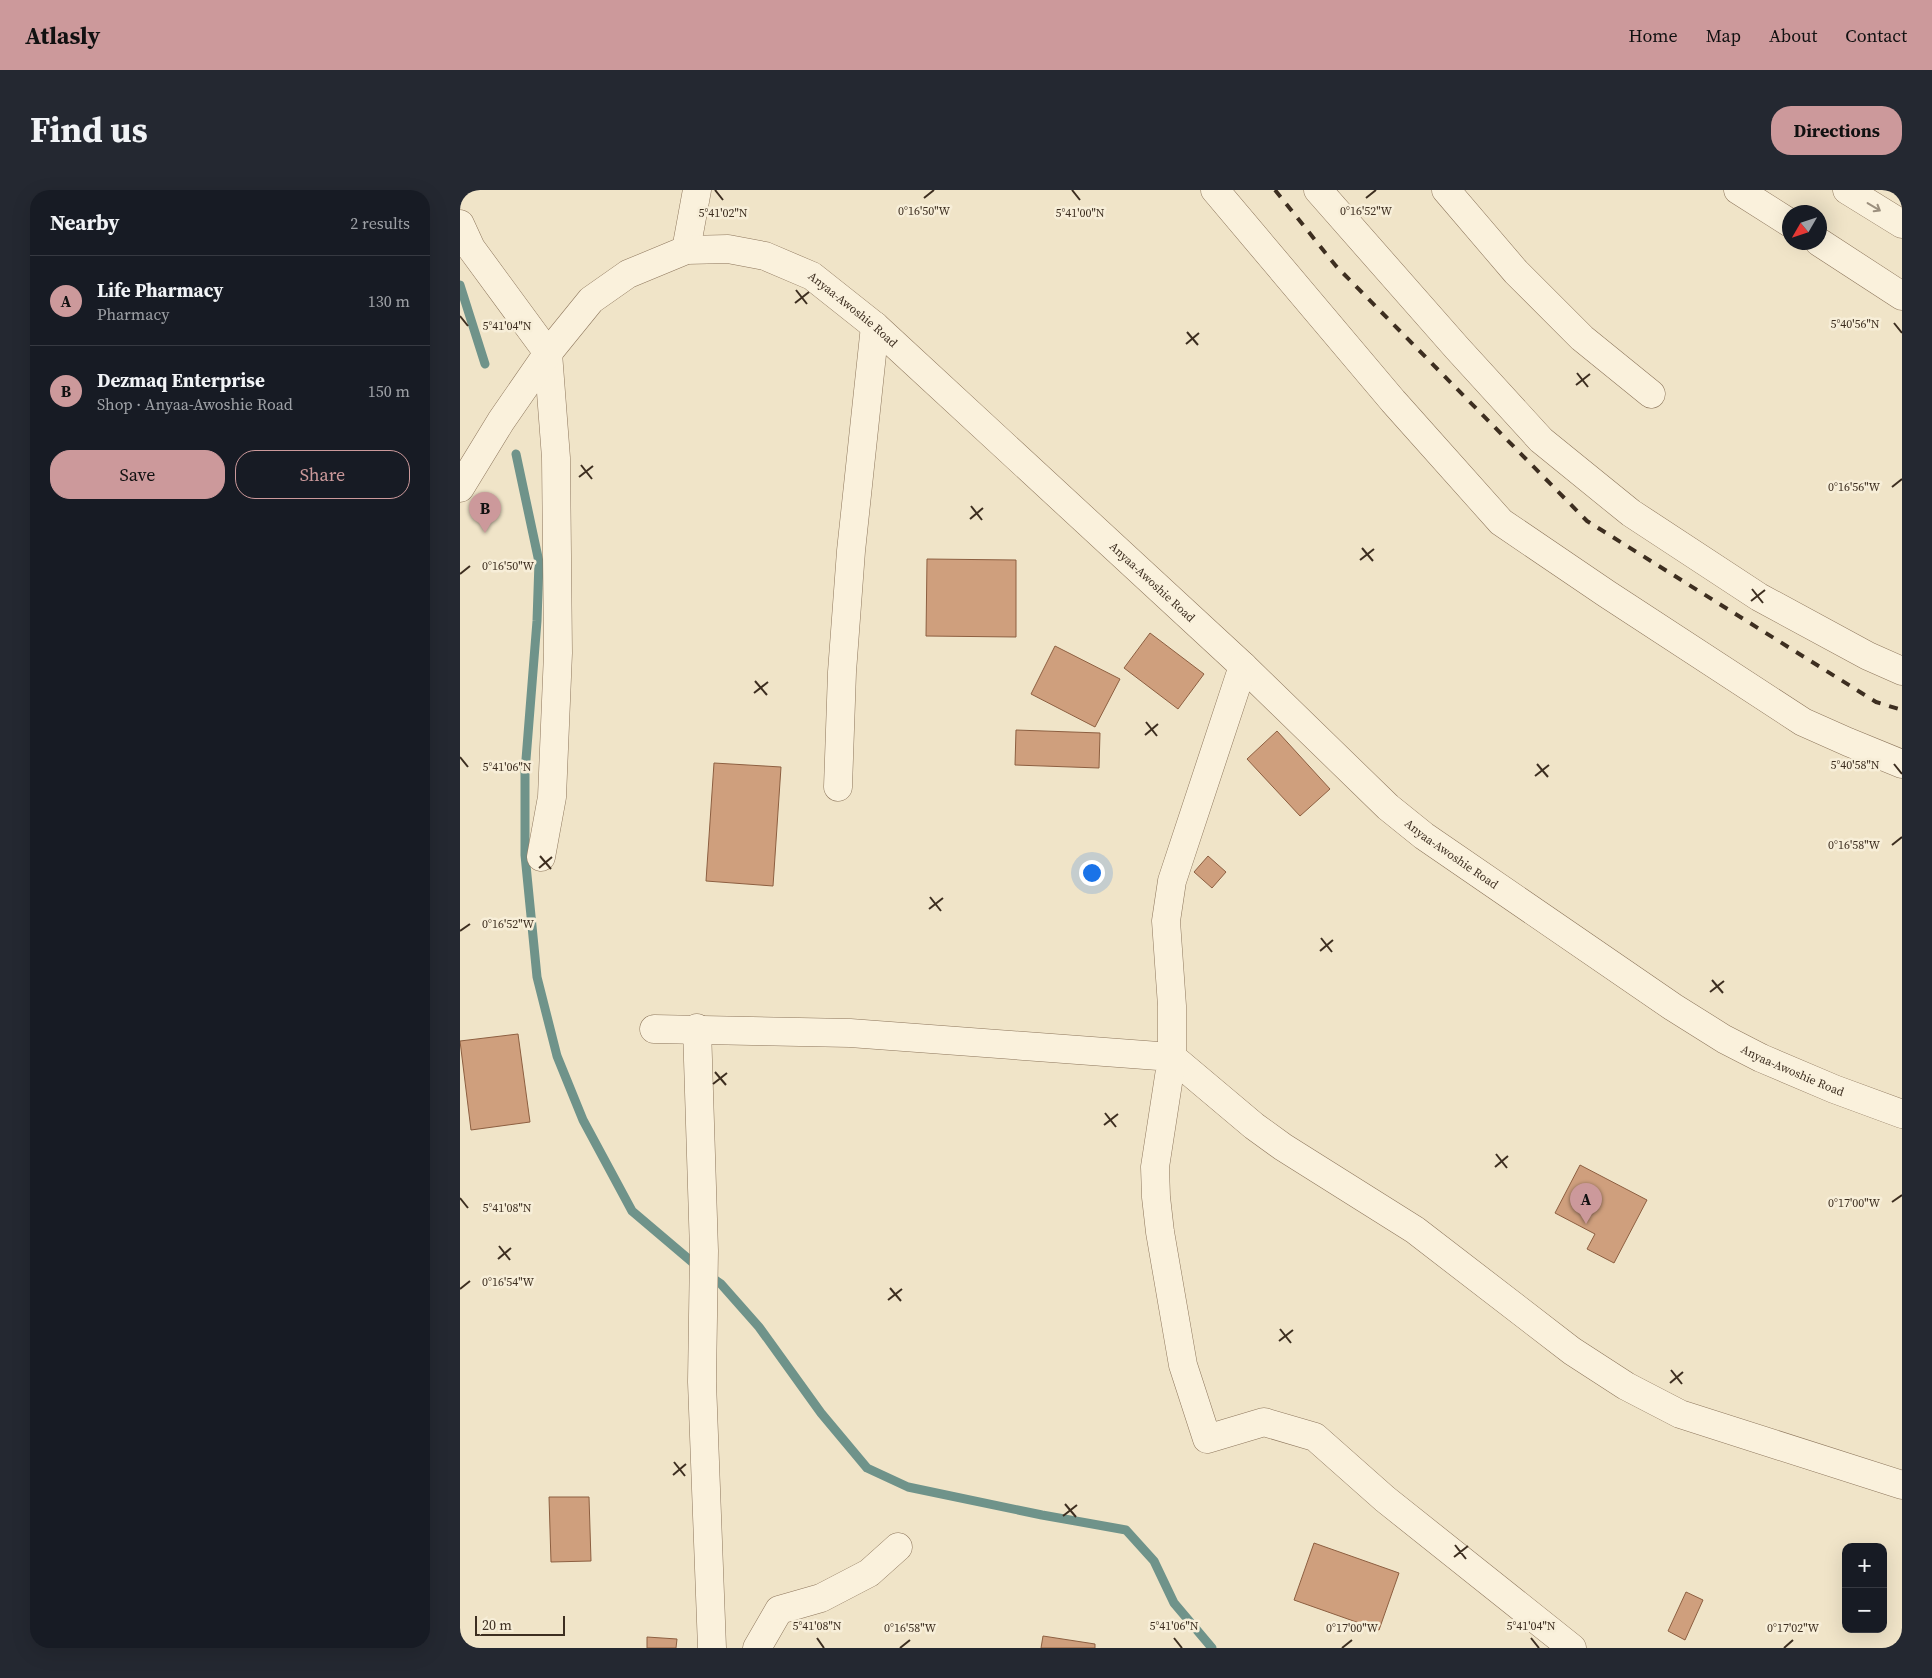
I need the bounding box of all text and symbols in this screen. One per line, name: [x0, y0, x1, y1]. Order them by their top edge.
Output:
text: Atlasly: [25, 19, 100, 52]
text: Home: [1629, 23, 1678, 48]
text: Map: [1706, 23, 1741, 48]
text: About: [1769, 23, 1817, 48]
text: Contact: [1845, 23, 1907, 48]
text: Find us: [30, 106, 148, 154]
button: Directions: [1771, 106, 1902, 155]
one-way arrow: [1867, 202, 1881, 212]
text: 0°16'50"W: [898, 203, 950, 219]
text: 0°16'52"W: [1340, 203, 1392, 219]
text: 5°41'02"N: [698, 205, 748, 221]
text: 5°41'00"N: [1055, 205, 1105, 221]
north arrow: [1782, 205, 1827, 250]
text: Nearby: [50, 208, 120, 237]
text: 2 results: [350, 212, 410, 234]
street label: Anyaa-Awoshie Road: [805, 268, 901, 351]
text: Life Pharmacy: [97, 277, 223, 303]
text: A: [61, 290, 71, 312]
text: 130 m: [368, 290, 410, 312]
text: Pharmacy: [97, 303, 169, 325]
text: 5°40'56"N: [1830, 316, 1880, 332]
text: 5°41'04"N: [482, 318, 532, 334]
text: Dezmaq Enterprise: [97, 367, 265, 393]
text: B: [61, 380, 71, 402]
text: 150 m: [368, 380, 410, 402]
text: Shop · Anyaa-Awoshie Road: [97, 393, 293, 415]
button: Save: [50, 450, 225, 499]
button: Share: [235, 450, 410, 499]
text: 0°16'56"W: [1828, 479, 1880, 495]
pin: B: [469, 492, 501, 533]
street label: Anyaa-Awoshie Road: [1106, 538, 1199, 626]
text: 0°16'50"W: [482, 558, 534, 574]
text: 5°40'58"N: [1830, 757, 1880, 773]
text: 5°41'06"N: [482, 759, 532, 775]
street label: Anyaa-Awoshie Road: [1401, 816, 1502, 893]
text: 0°16'58"W: [1828, 837, 1880, 853]
your location: [1079, 860, 1105, 886]
text: 0°16'52"W: [482, 916, 534, 932]
street label: Anyaa-Awoshie Road: [1738, 1041, 1847, 1100]
pin: A: [1570, 1183, 1602, 1224]
text: 0°17'00"W: [1828, 1195, 1880, 1211]
text: 5°41'08"N: [482, 1200, 532, 1216]
text: 0°16'54"W: [482, 1274, 534, 1290]
map controls: [1842, 1543, 1887, 1633]
button: +: [1842, 1543, 1887, 1588]
button: −: [1842, 1588, 1887, 1633]
scale bar: [475, 1613, 565, 1636]
text: 20 m: [482, 1615, 512, 1635]
text: 5°41'08"N: [792, 1618, 842, 1634]
text: 5°41'06"N: [1149, 1618, 1199, 1634]
text: 5°41'04"N: [1506, 1618, 1556, 1634]
text: 0°16'58"W: [884, 1620, 936, 1636]
text: 0°17'00"W: [1326, 1620, 1378, 1636]
text: 0°17'02"W: [1767, 1620, 1819, 1636]

